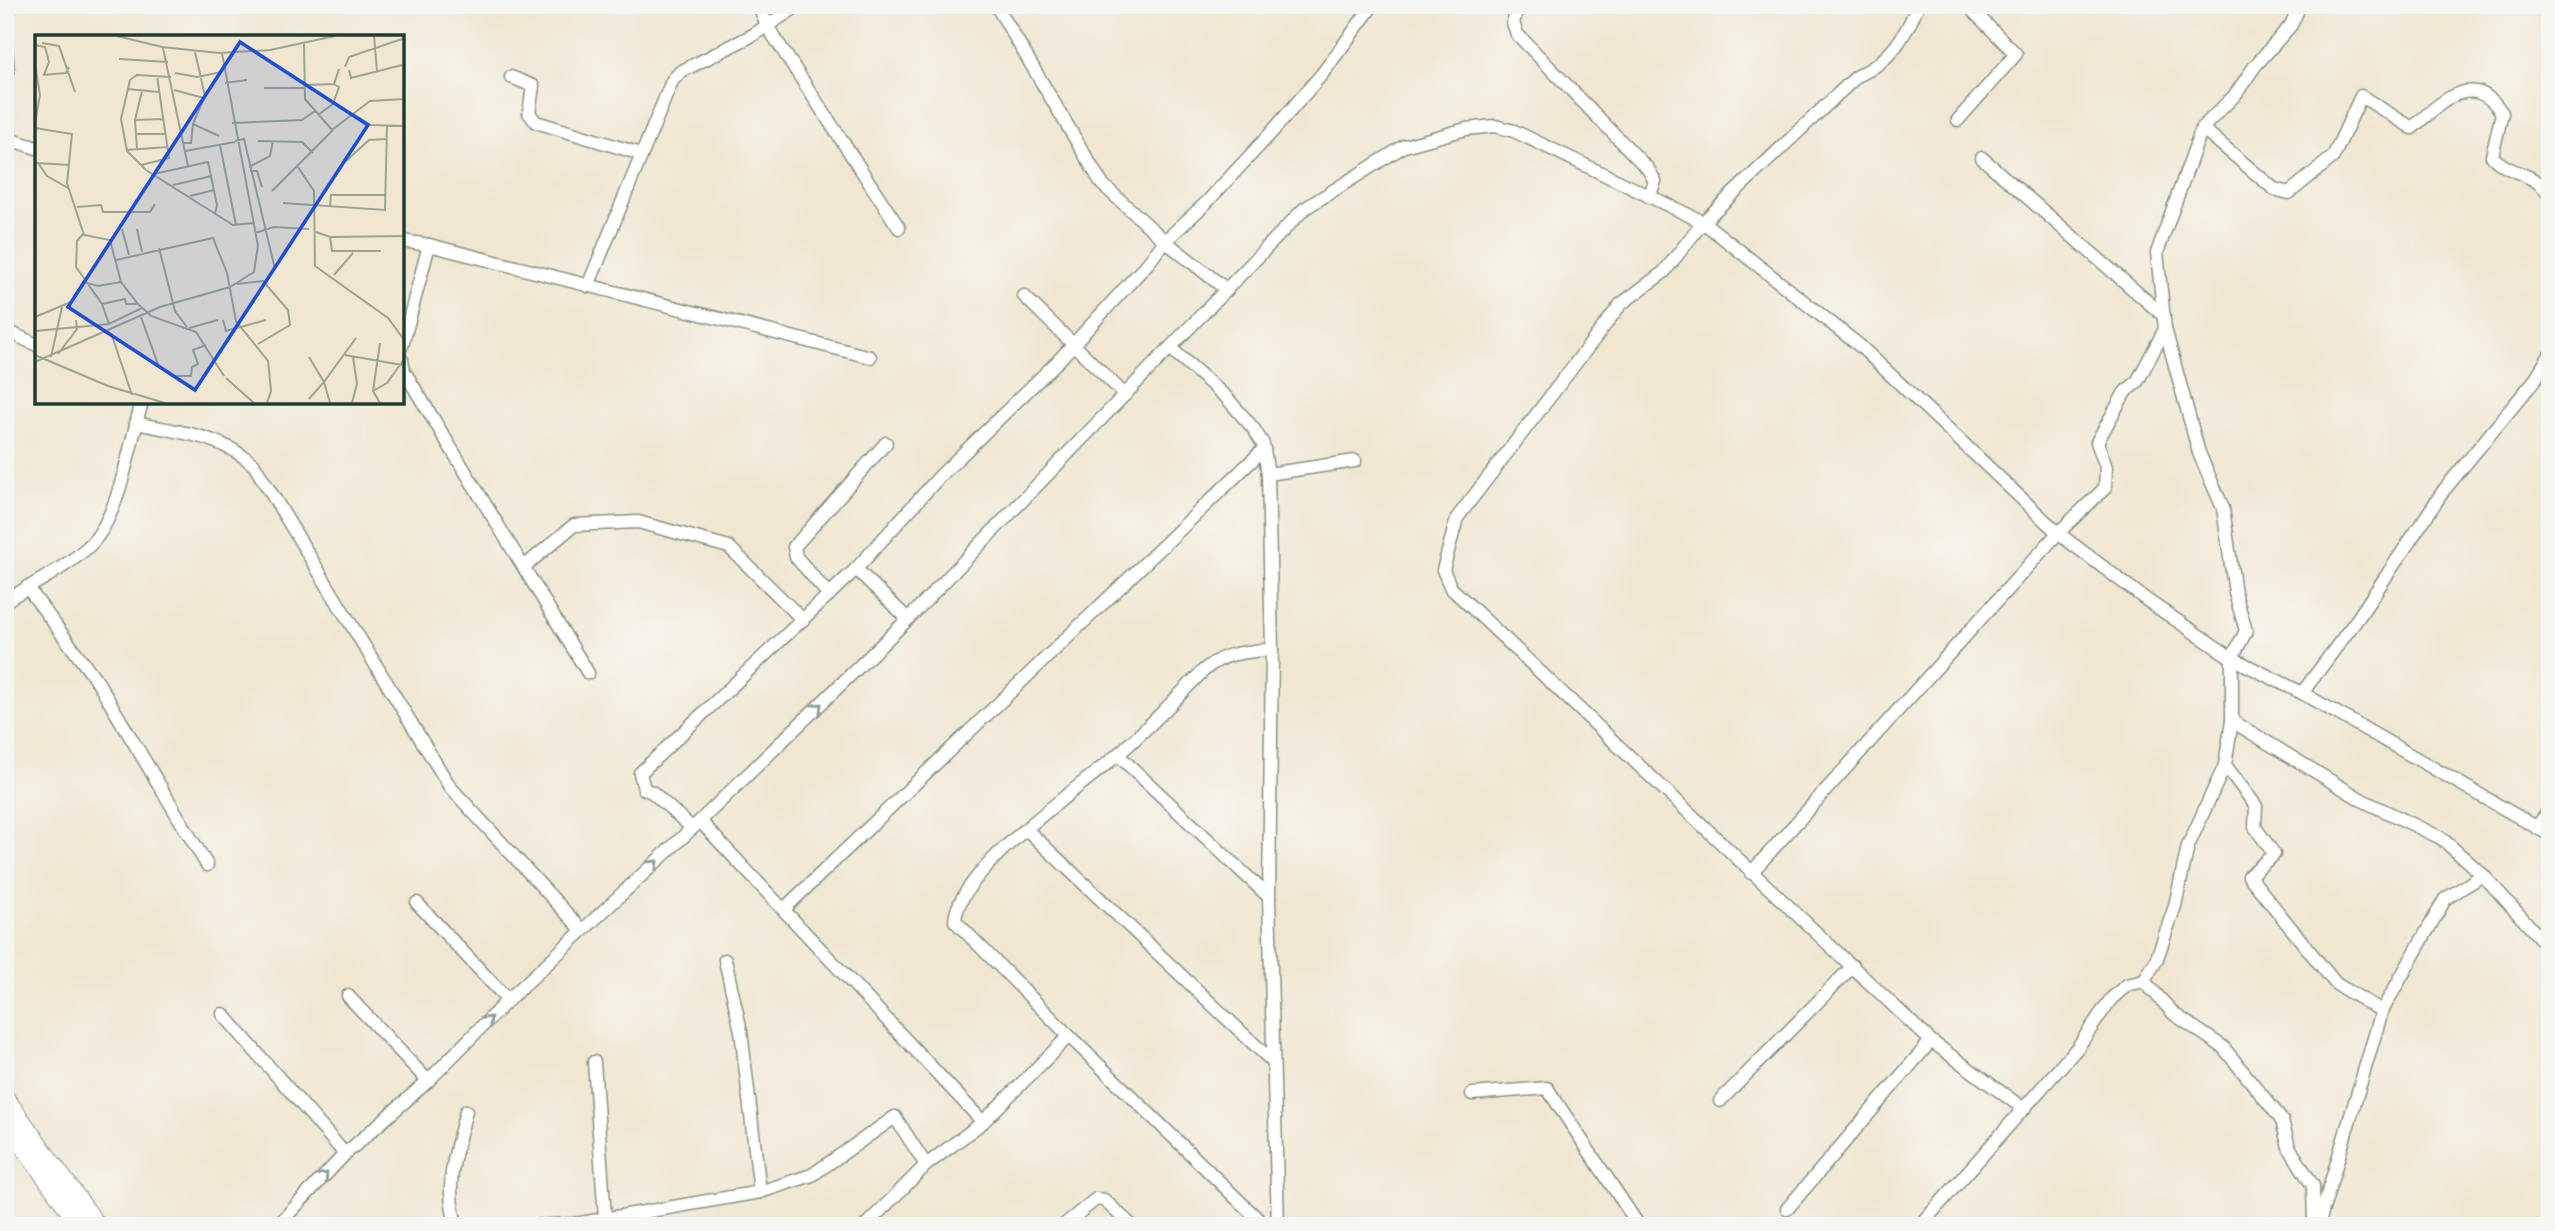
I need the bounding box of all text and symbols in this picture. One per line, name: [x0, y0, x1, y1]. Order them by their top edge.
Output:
inset map: [35, 35, 404, 404]
one-way arrow: [810, 702, 823, 715]
one-way arrow: [646, 859, 659, 872]
one-way arrow: [480, 1015, 493, 1028]
one-way arrow: [315, 1171, 328, 1184]

